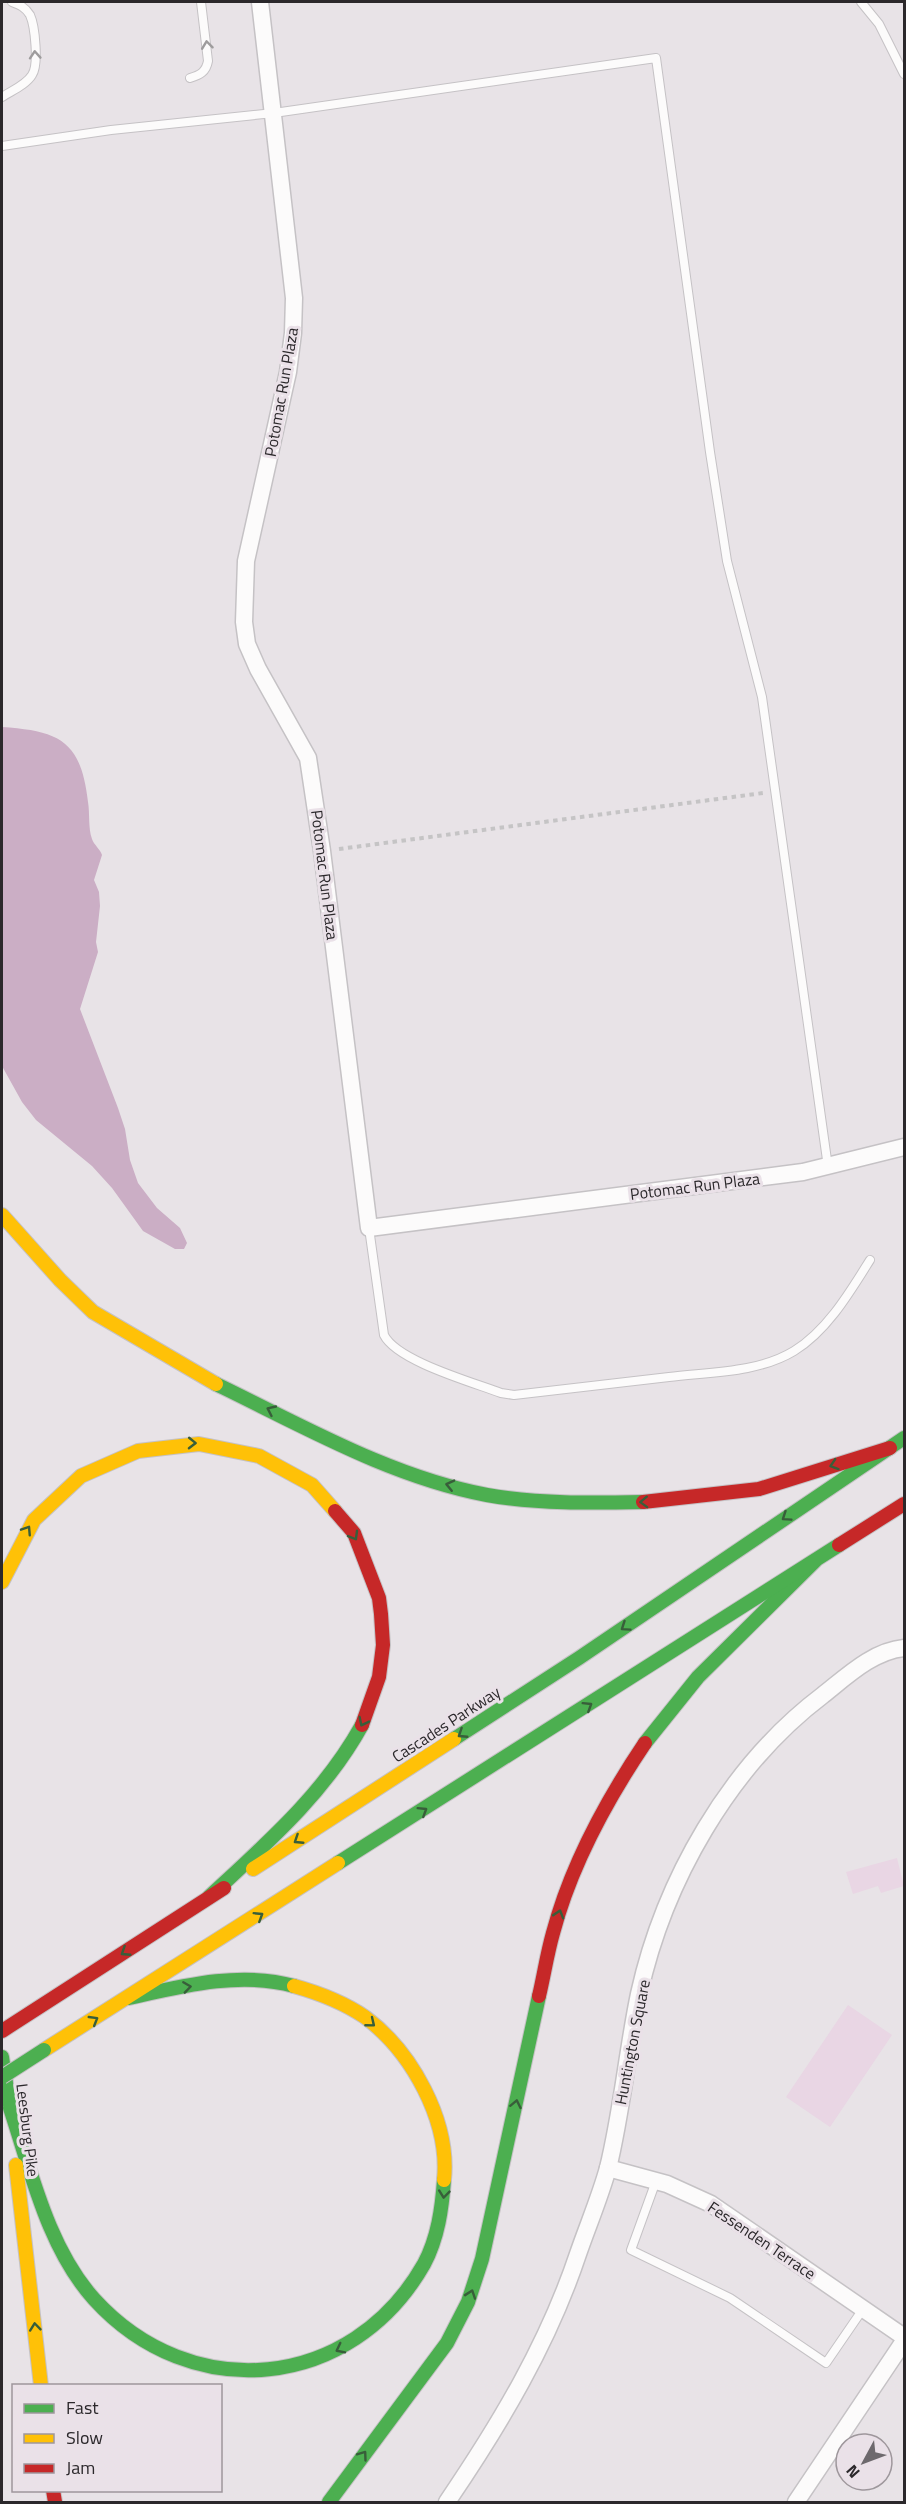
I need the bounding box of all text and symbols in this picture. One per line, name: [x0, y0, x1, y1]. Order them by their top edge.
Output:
one-way arrow: [201, 40, 214, 49]
one-way arrow: [29, 51, 42, 60]
street label: Potomac Run Plaza: [258, 326, 304, 458]
street label: Potomac Run Plaza: [305, 809, 345, 941]
street label: Potomac Run Plaza: [629, 1166, 761, 1206]
one-way arrow: [266, 1406, 277, 1418]
one-way arrow: [188, 1437, 197, 1449]
one-way arrow: [829, 1458, 840, 1470]
one-way arrow: [446, 1480, 456, 1493]
one-way arrow: [639, 1496, 648, 1508]
one-way arrow: [782, 1510, 793, 1521]
one-way arrow: [20, 1526, 31, 1537]
one-way arrow: [347, 1530, 359, 1540]
one-way arrow: [620, 1620, 631, 1631]
street label: Cascades Parkway: [387, 1680, 505, 1768]
one-way arrow: [582, 1702, 592, 1714]
one-way arrow: [359, 1716, 371, 1727]
one-way arrow: [458, 1726, 468, 1738]
one-way arrow: [417, 1807, 428, 1818]
one-way arrow: [294, 1832, 304, 1844]
one-way arrow: [552, 1909, 564, 1920]
one-way arrow: [253, 1911, 263, 1923]
one-way arrow: [121, 1945, 132, 1956]
street label: Huntington Square: [608, 1977, 656, 2107]
one-way arrow: [182, 1981, 191, 1993]
one-way arrow: [88, 2015, 98, 2027]
one-way arrow: [364, 2015, 375, 2026]
street label: Leesburg Pike: [10, 2082, 46, 2178]
one-way arrow: [509, 2100, 522, 2110]
one-way arrow: [438, 2190, 451, 2199]
street label: Fessenden Terrace: [703, 2195, 821, 2285]
one-way arrow: [463, 2289, 476, 2300]
one-way arrow: [29, 2323, 42, 2332]
one-way arrow: [335, 2342, 346, 2354]
legend: [12, 2384, 222, 2492]
text: Fast: [66, 2394, 99, 2421]
text: Slow: [66, 2424, 103, 2451]
north arrow: [834, 2432, 894, 2492]
one-way arrow: [356, 2451, 367, 2462]
text: Jam: [66, 2454, 95, 2481]
text: N: [840, 2460, 865, 2484]

